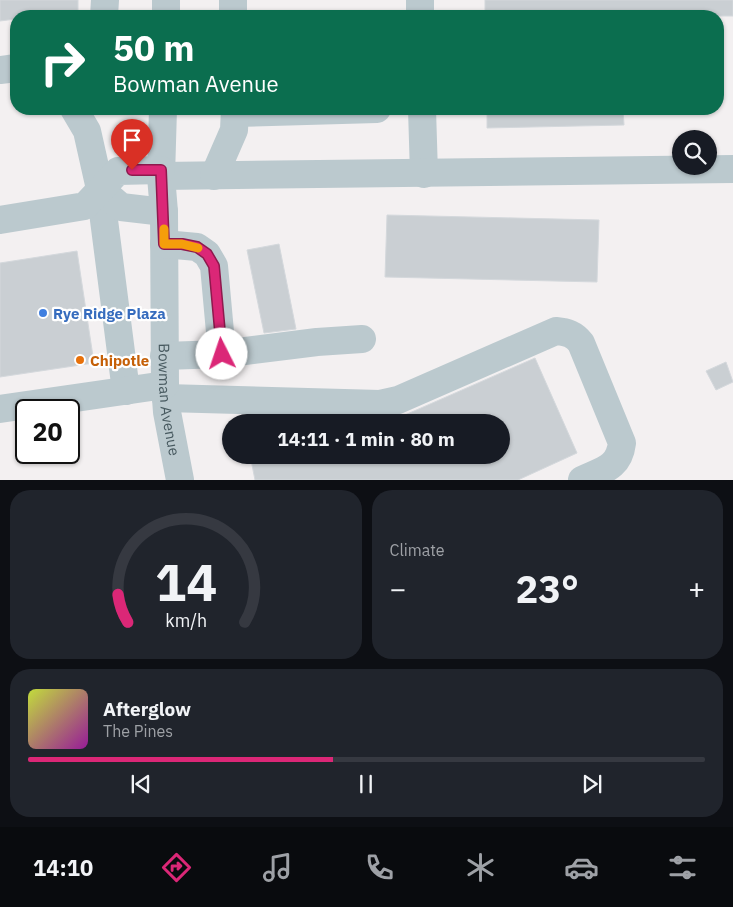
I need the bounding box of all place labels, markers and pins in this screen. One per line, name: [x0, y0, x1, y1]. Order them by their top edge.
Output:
pin: [111, 119, 153, 170]
place label: Rye Ridge Plaza: [53, 304, 166, 323]
marker: Rye Ridge Plaza: [37, 307, 49, 319]
place label: Chipotle: [90, 351, 149, 370]
marker: Chipotle: [74, 354, 86, 366]

